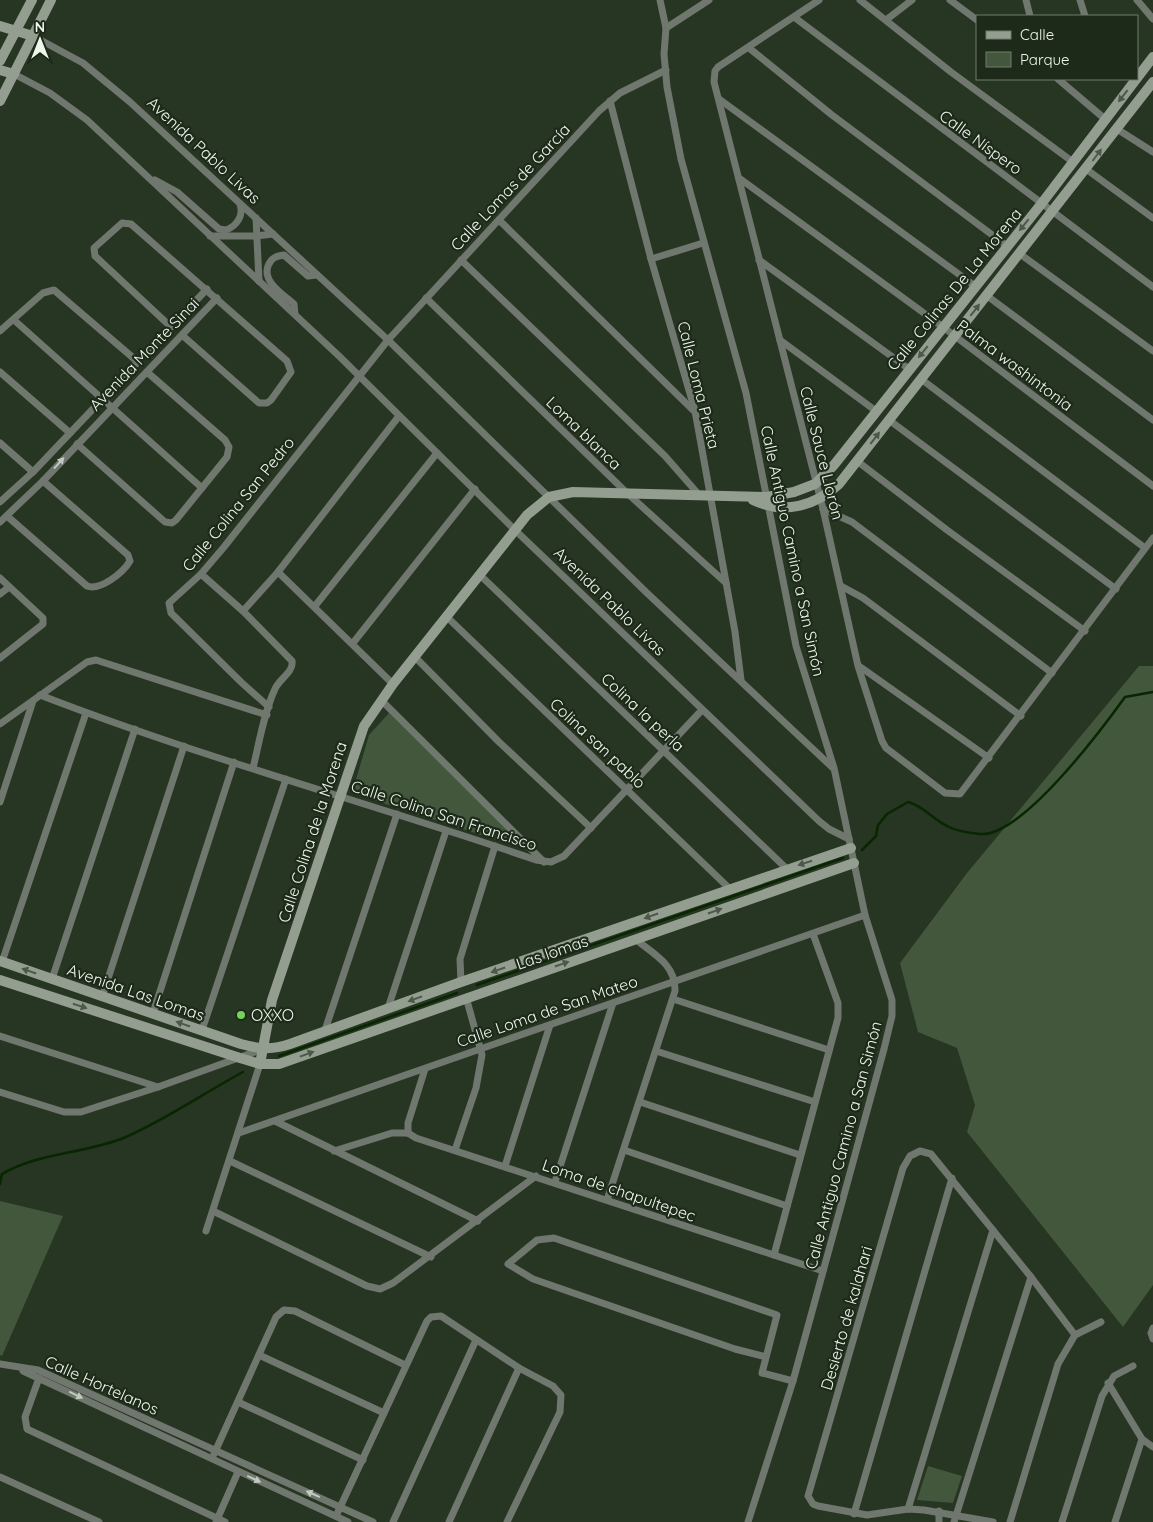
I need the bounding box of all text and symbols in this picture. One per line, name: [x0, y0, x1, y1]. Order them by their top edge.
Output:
north arrow: [15, 15, 65, 65]
legend: [976, 15, 1138, 80]
text: N: [35, 18, 45, 36]
text: Calle: [1020, 25, 1054, 44]
text: Parque: [1020, 50, 1070, 69]
one-way arrow: [1118, 89, 1129, 102]
street label: Avenida Pablo Livas: [143, 92, 265, 208]
street label: Calle Níspero: [936, 105, 1026, 179]
street label: Calle Lomas de García: [446, 119, 574, 255]
one-way arrow: [1092, 149, 1103, 162]
street label: Calle Colinas De La Morena: [882, 204, 1026, 374]
one-way arrow: [1019, 218, 1030, 231]
street label: Avenida Monte Sinai: [85, 293, 203, 415]
one-way arrow: [969, 304, 980, 317]
street label: Palma washintonia: [953, 315, 1077, 415]
street label: Calle Loma Prieta: [673, 319, 725, 451]
one-way arrow: [918, 345, 928, 359]
street label: Calle Sauce Llorón: [796, 384, 848, 522]
street label: Loma blanca: [542, 392, 626, 474]
street label: Calle Antiguo Camino a San Simón: [757, 424, 829, 678]
one-way arrow: [870, 431, 880, 445]
street label: Calle Colina San Pedro: [178, 433, 298, 575]
one-way arrow: [54, 457, 65, 470]
street label: Avenida Pablo Livas: [550, 542, 670, 660]
street label: Colina la perla: [597, 668, 689, 756]
street label: Colina san pablo: [546, 693, 650, 793]
street label: Calle Colina de la Morena: [273, 739, 351, 925]
street label: Calle Colina San Francisco: [348, 775, 540, 855]
one-way arrow: [797, 860, 812, 868]
one-way arrow: [708, 907, 723, 914]
one-way arrow: [644, 913, 659, 921]
street label: Las lomas: [513, 930, 591, 974]
street label: Avenida Las Lomas: [65, 959, 207, 1025]
one-way arrow: [554, 960, 569, 967]
one-way arrow: [490, 966, 505, 974]
one-way arrow: [21, 967, 36, 975]
street label: Calle Loma de San Mateo: [454, 971, 640, 1051]
one-way arrow: [407, 995, 422, 1003]
one-way arrow: [72, 1002, 87, 1010]
place label: OXXO: [251, 1005, 294, 1025]
marker: OXXO: [235, 1009, 247, 1021]
street label: Calle Antiguo Camino a San Simón: [800, 1019, 886, 1271]
one-way arrow: [175, 1020, 190, 1028]
one-way arrow: [300, 1050, 315, 1058]
street label: Loma de chapultepec: [540, 1154, 698, 1226]
street label: Desierto de kalahari: [816, 1244, 876, 1392]
street label: Calle Hortelanos: [42, 1351, 162, 1419]
one-way arrow: [69, 1392, 83, 1400]
one-way arrow: [247, 1476, 261, 1484]
one-way arrow: [306, 1490, 320, 1498]

